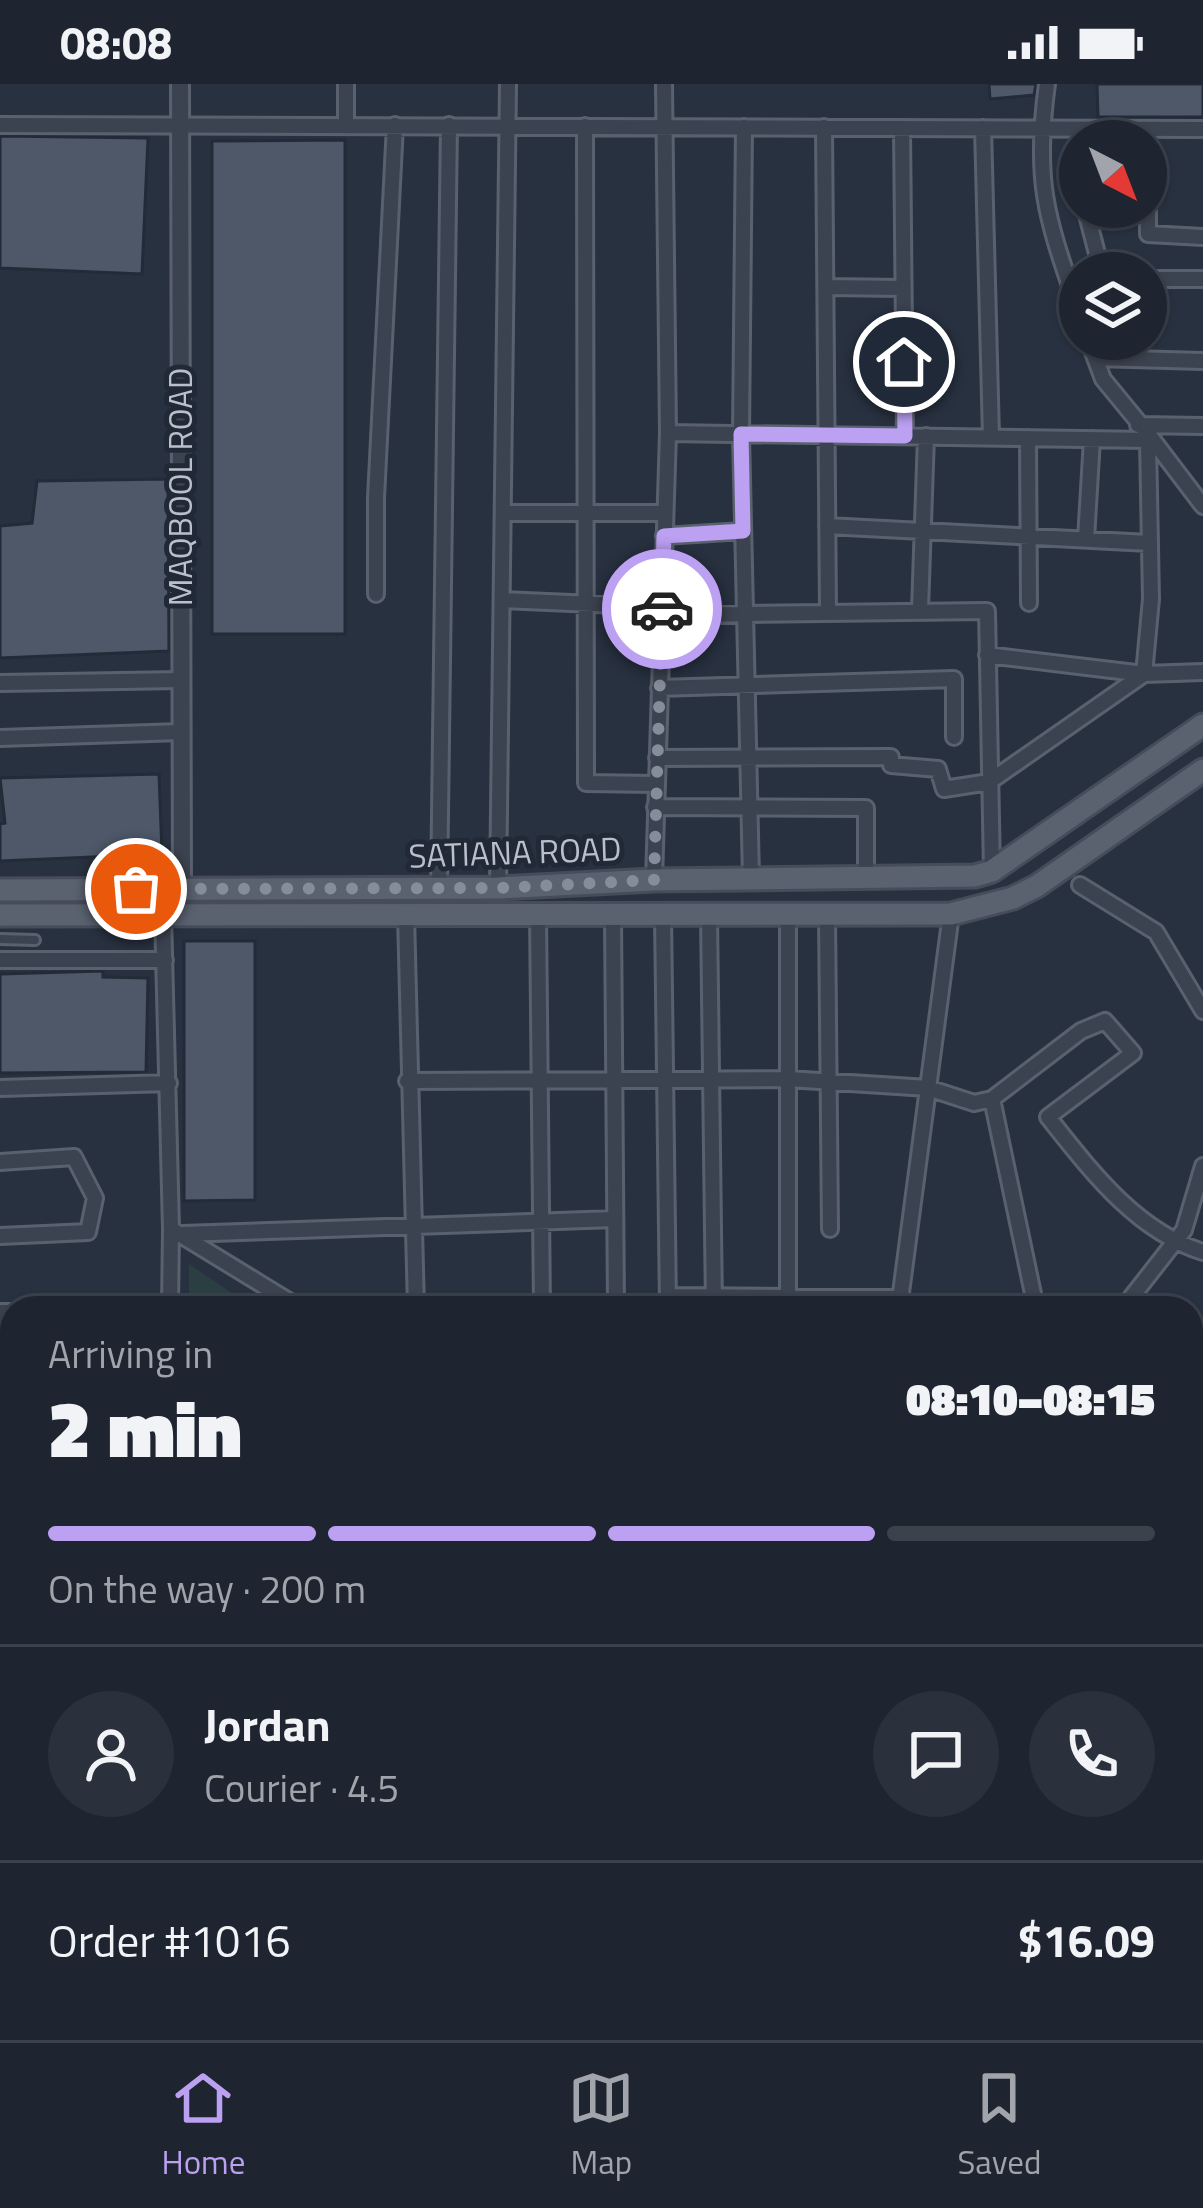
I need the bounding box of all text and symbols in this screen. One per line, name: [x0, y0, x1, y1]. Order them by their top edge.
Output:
text: 08:08: [60, 8, 172, 76]
north arrow: [1059, 120, 1167, 228]
map controls: [1059, 120, 1167, 360]
button: layers: [1059, 252, 1167, 360]
pin: [853, 311, 955, 413]
icon: home: [871, 329, 937, 395]
street label: MAQBOOL ROAD: [155, 368, 205, 606]
courier: [602, 549, 722, 669]
icon: car: [629, 576, 695, 642]
street label: SATIANA ROAD: [408, 823, 622, 881]
pin: [85, 838, 187, 940]
icon: bag: [103, 856, 169, 922]
text: Arriving in: [48, 1324, 213, 1383]
text: 08:10–08:15: [906, 1364, 1155, 1432]
text: 2 min: [48, 1369, 242, 1487]
text: On the way · 200 m: [48, 1559, 366, 1618]
text: Jordan: [204, 1690, 331, 1758]
button: person: [48, 1691, 174, 1817]
button: chat: [873, 1691, 999, 1817]
button: phone: [1029, 1691, 1155, 1817]
text: Courier · 4.5: [204, 1758, 399, 1817]
text: Order #1016: [48, 1906, 291, 1974]
text: $16.09: [1017, 1906, 1155, 1974]
tab: Home: [162, 2065, 245, 2187]
tab: Map: [568, 2065, 634, 2187]
tab: Saved: [957, 2065, 1041, 2187]

